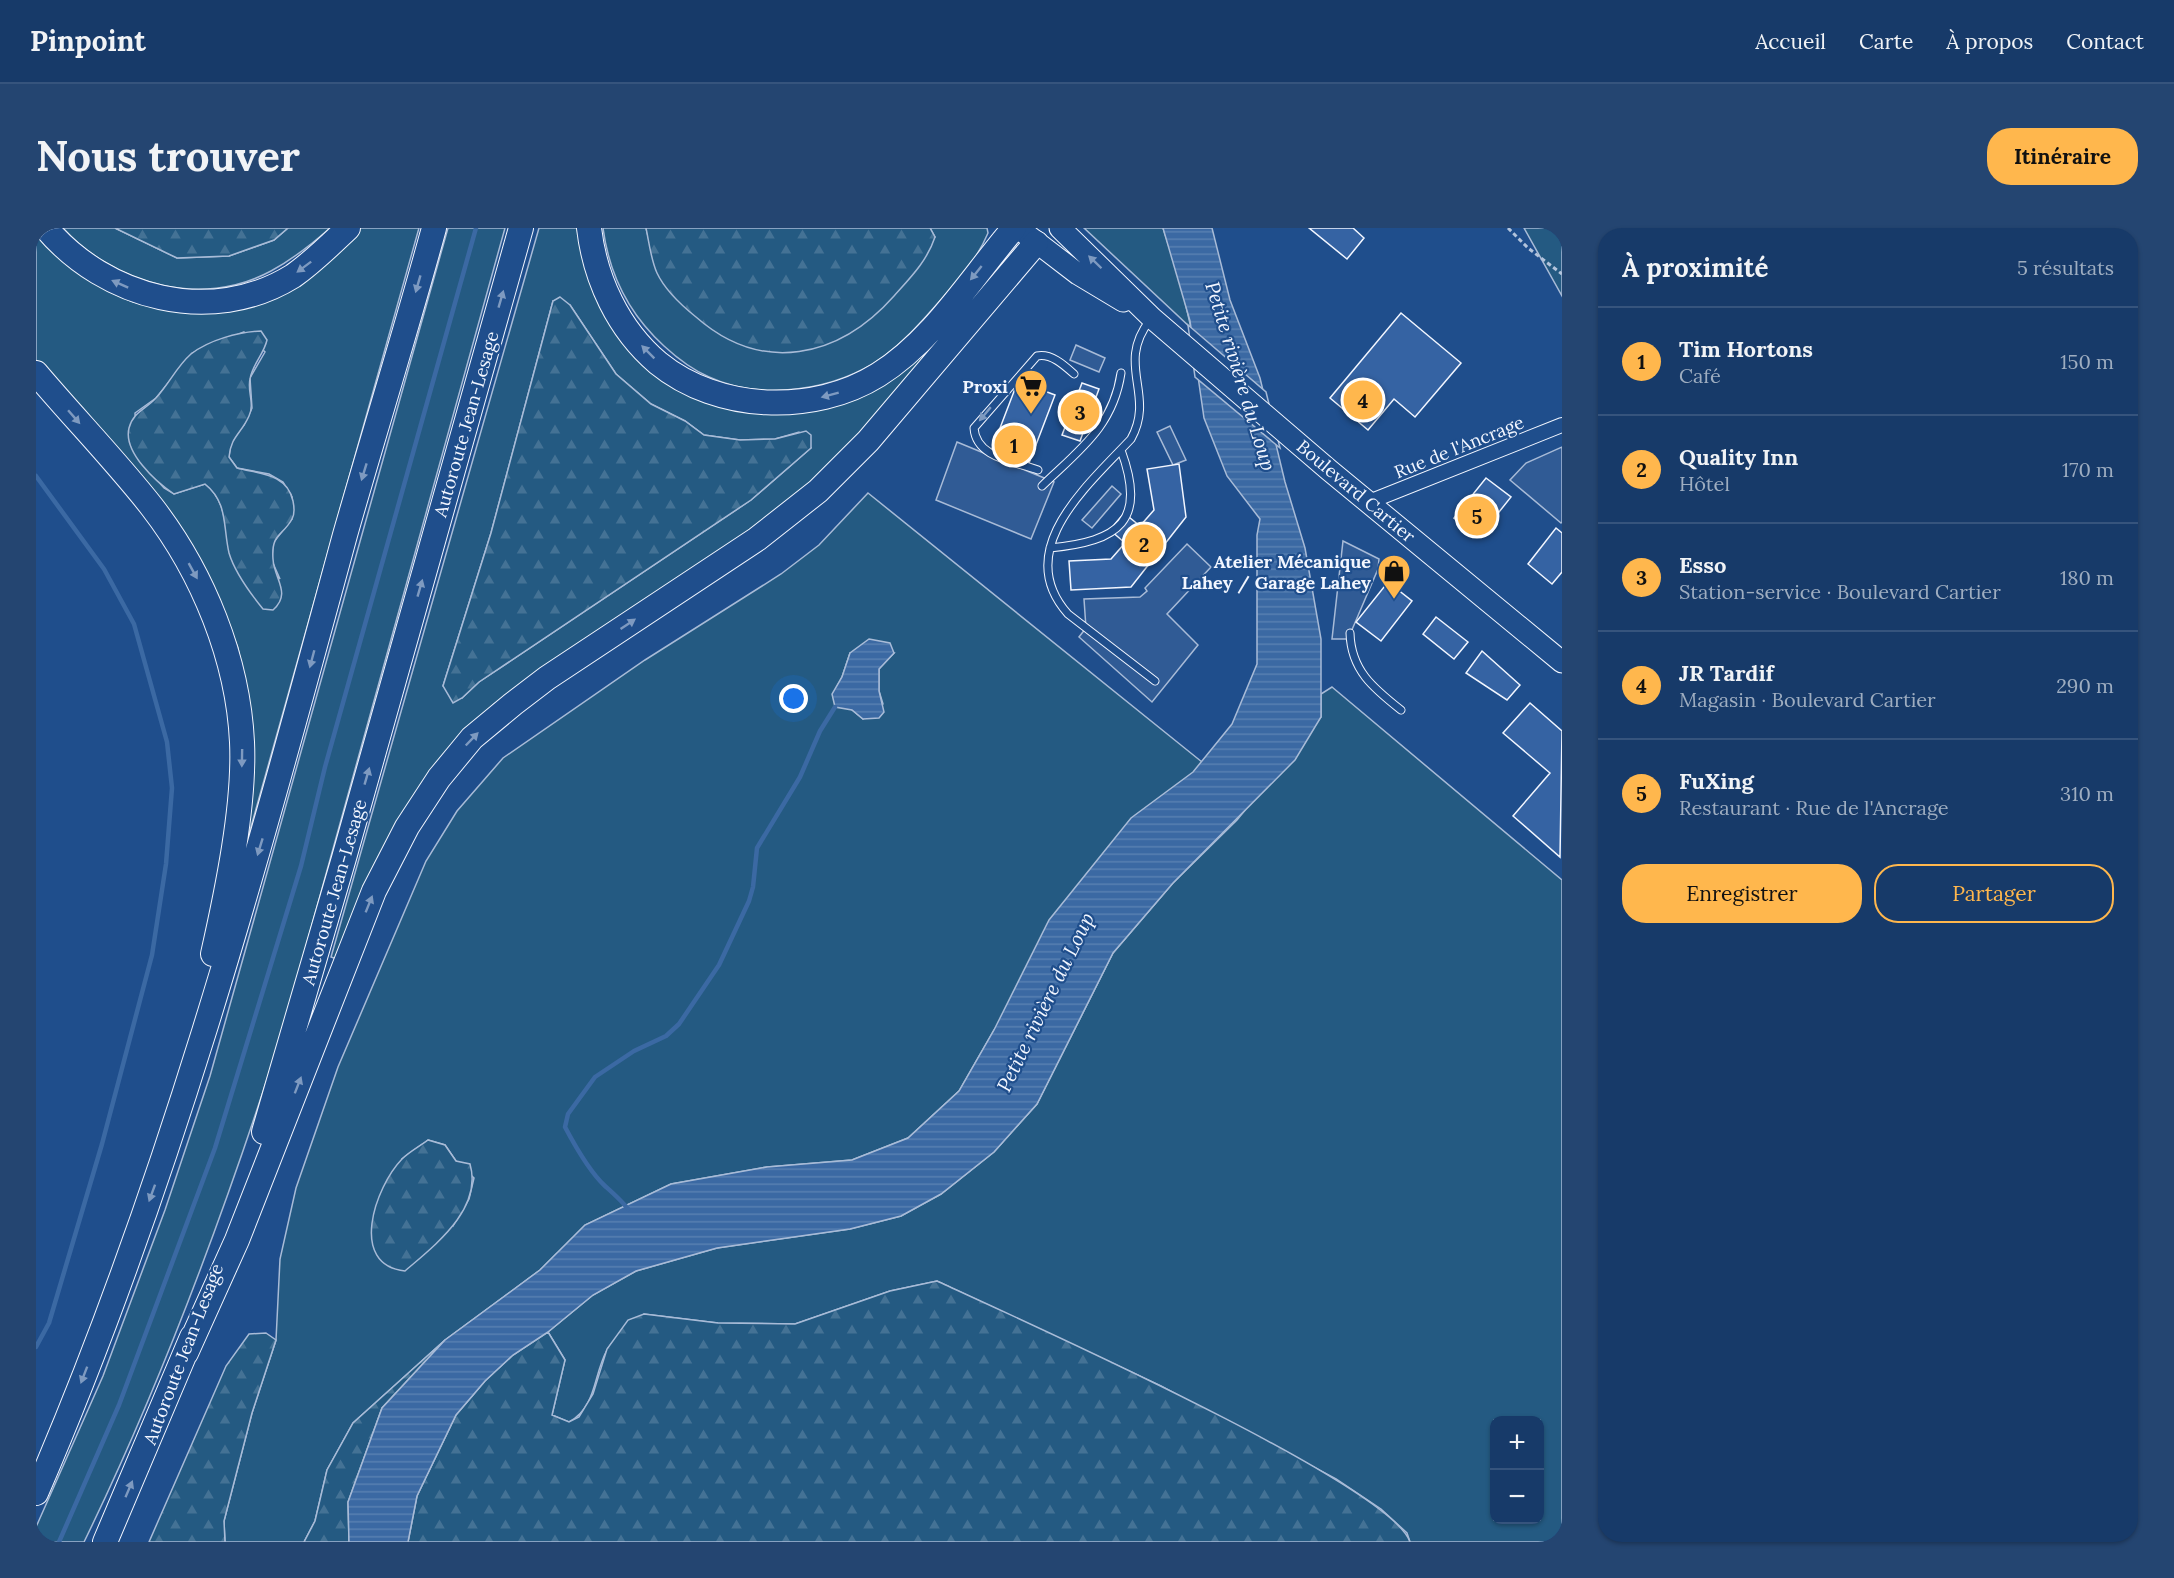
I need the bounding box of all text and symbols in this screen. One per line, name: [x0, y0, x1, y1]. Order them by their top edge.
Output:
text: Pinpoint: [30, 23, 146, 59]
text: Accueil: [1755, 28, 1826, 55]
text: Carte: [1859, 28, 1913, 55]
text: À propos: [1946, 28, 2033, 55]
text: Contact: [2066, 28, 2144, 55]
button: Itinéraire: [1987, 128, 2138, 185]
text: Nous trouver: [36, 129, 300, 183]
text: À proximité: [1622, 251, 1768, 284]
text: 5 résultats: [2017, 255, 2114, 280]
one-way arrow: [1089, 256, 1103, 270]
one-way arrow: [297, 261, 313, 273]
one-way arrow: [970, 265, 983, 281]
one-way arrow: [413, 275, 423, 293]
water label: Petite rivière du Loup: [1200, 278, 1282, 474]
one-way arrow: [110, 279, 128, 289]
one-way arrow: [497, 290, 506, 308]
street label: Autoroute Jean-Lesage: [428, 328, 504, 521]
text: Tim Hortons: [1679, 335, 1813, 363]
one-way arrow: [641, 345, 655, 360]
text: 1: [1637, 349, 1646, 374]
text: 150 m: [2060, 349, 2114, 374]
text: Café: [1679, 363, 1721, 388]
supermarket icon: Proxi: [1013, 368, 1049, 415]
place label: Proxi: [962, 375, 1008, 398]
pin: 4: [1344, 378, 1382, 423]
pin: 3: [1060, 390, 1100, 435]
one-way arrow: [820, 391, 839, 401]
one-way arrow: [978, 406, 991, 422]
one-way arrow: [67, 409, 80, 424]
street label: Rue de l'Ancrage: [1391, 410, 1527, 483]
pin: 1: [994, 422, 1034, 468]
street label: Boulevard Cartier: [1292, 435, 1420, 547]
text: Quality Inn: [1679, 443, 1798, 471]
text: 2: [1636, 457, 1647, 482]
text: 170 m: [2062, 457, 2114, 482]
one-way arrow: [359, 463, 368, 481]
text: Hôtel: [1679, 471, 1730, 496]
pin: 5: [1458, 494, 1496, 538]
pin: 2: [1124, 522, 1164, 566]
place label: Atelier Mécanique Lahey / Garage Lahey: [1182, 550, 1371, 594]
text: Esso: [1679, 551, 1726, 579]
shop icon: Atelier Mécanique Lahey / Garage Lahey: [1376, 553, 1412, 600]
one-way arrow: [188, 563, 198, 580]
text: 3: [1636, 565, 1647, 590]
text: 180 m: [2060, 565, 2114, 590]
one-way arrow: [416, 579, 425, 597]
text: Station-service · Boulevard Cartier: [1679, 579, 2001, 604]
one-way arrow: [620, 619, 636, 630]
one-way arrow: [306, 650, 316, 669]
text: JR Tardif: [1679, 659, 1774, 687]
text: 4: [1636, 673, 1647, 698]
text: 290 m: [2056, 673, 2114, 698]
your location: [779, 684, 808, 713]
text: Magasin · Boulevard Cartier: [1679, 687, 1936, 712]
one-way arrow: [464, 733, 478, 747]
one-way arrow: [237, 748, 247, 767]
one-way arrow: [363, 767, 372, 785]
text: FuXing: [1679, 767, 1754, 795]
text: 5: [1636, 781, 1647, 806]
text: 310 m: [2060, 781, 2114, 806]
text: Restaurant · Rue de l'Ancrage: [1679, 795, 1949, 820]
street label: Autoroute Jean-Lesage: [296, 796, 372, 989]
one-way arrow: [255, 838, 264, 856]
button: Enregistrer: [1622, 864, 1862, 923]
button: Partager: [1874, 864, 2114, 923]
one-way arrow: [365, 895, 374, 913]
water label: Petite rivière du Loup: [991, 908, 1099, 1096]
one-way arrow: [293, 1076, 303, 1094]
one-way arrow: [147, 1184, 156, 1202]
street label: Autoroute Jean-Lesage: [137, 1260, 228, 1449]
one-way arrow: [78, 1367, 88, 1385]
map controls: [1490, 1416, 1544, 1524]
button: +: [1490, 1416, 1544, 1470]
button: −: [1490, 1470, 1544, 1524]
one-way arrow: [124, 1479, 134, 1497]

